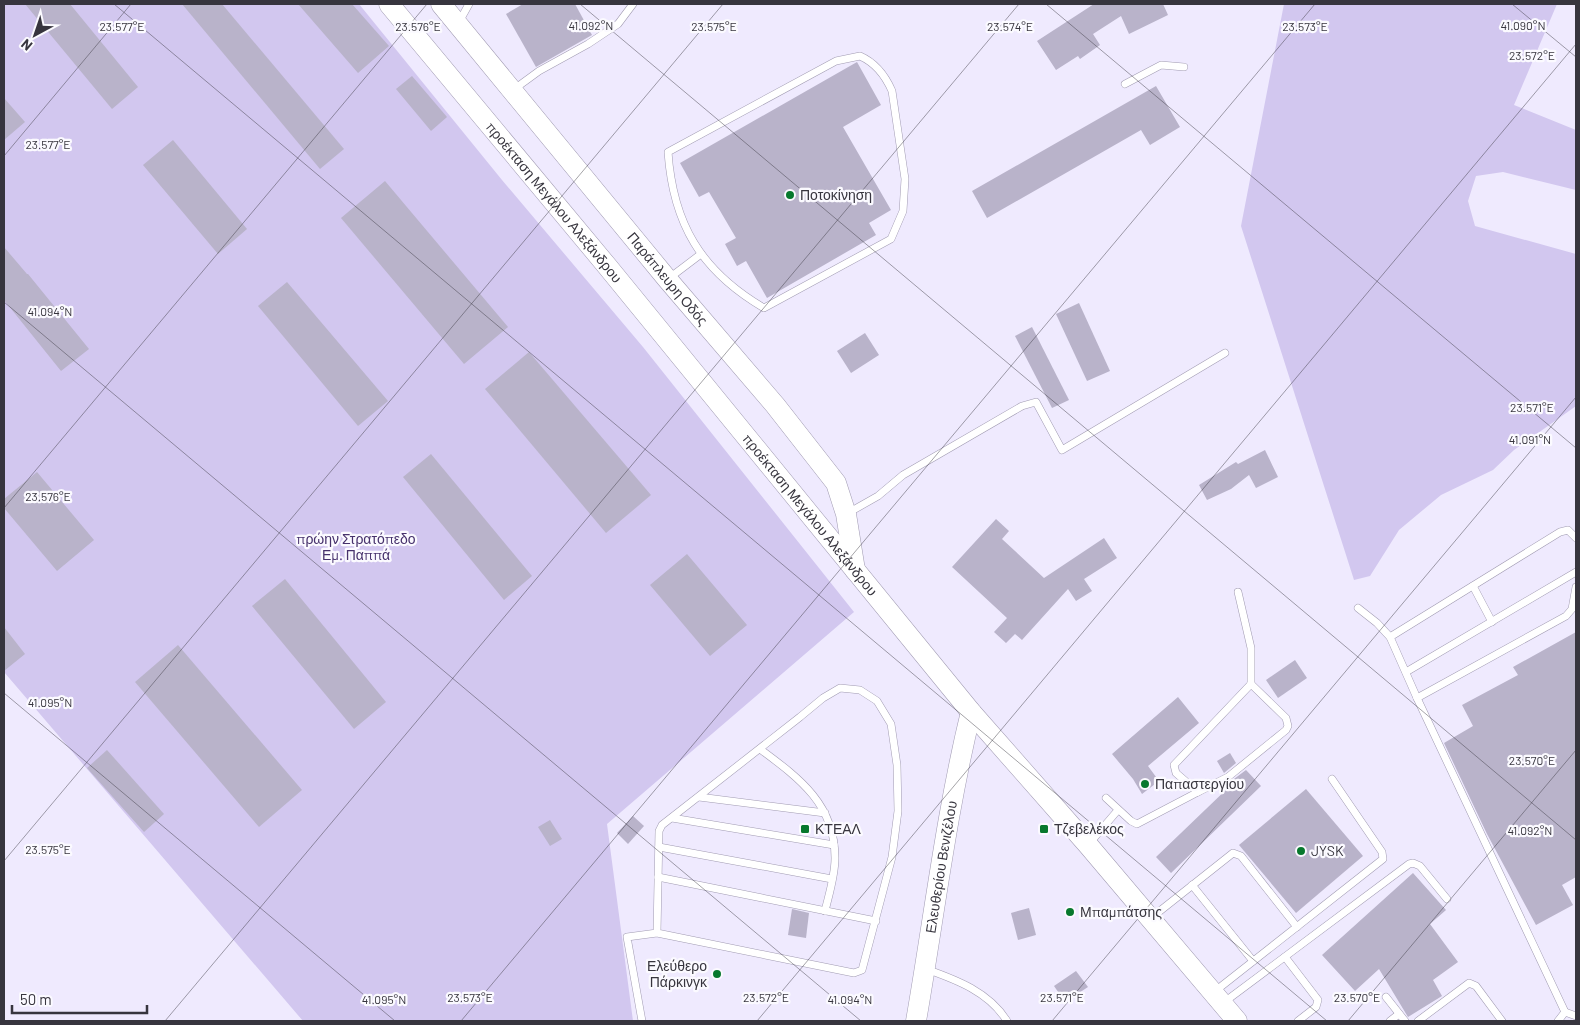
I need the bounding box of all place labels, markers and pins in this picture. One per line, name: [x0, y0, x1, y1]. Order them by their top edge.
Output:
place label: Ποτοκίνηση: [800, 186, 872, 203]
marker: Ποτοκίνηση: [784, 189, 796, 201]
place label: Παπαστεργίου: [1155, 775, 1244, 792]
marker: Παπαστεργίου: [1139, 778, 1151, 790]
place label: ΚΤΕΑΛ: [815, 820, 862, 837]
place label: Τζεβελέκος: [1054, 820, 1124, 837]
marker: ΚΤΕΑΛ: [799, 823, 811, 835]
marker: Τζεβελέκος: [1038, 823, 1050, 835]
place label: JYSK: [1311, 842, 1344, 859]
marker: JYSK: [1295, 845, 1307, 857]
place label: Μπαμπάτσης: [1080, 903, 1162, 920]
marker: Μπαμπάτσης: [1064, 906, 1076, 918]
place label: Ελεύθερο Πάρκινγκ: [647, 957, 708, 990]
marker: Ελεύθερο Πάρκινγκ: [711, 968, 723, 980]

